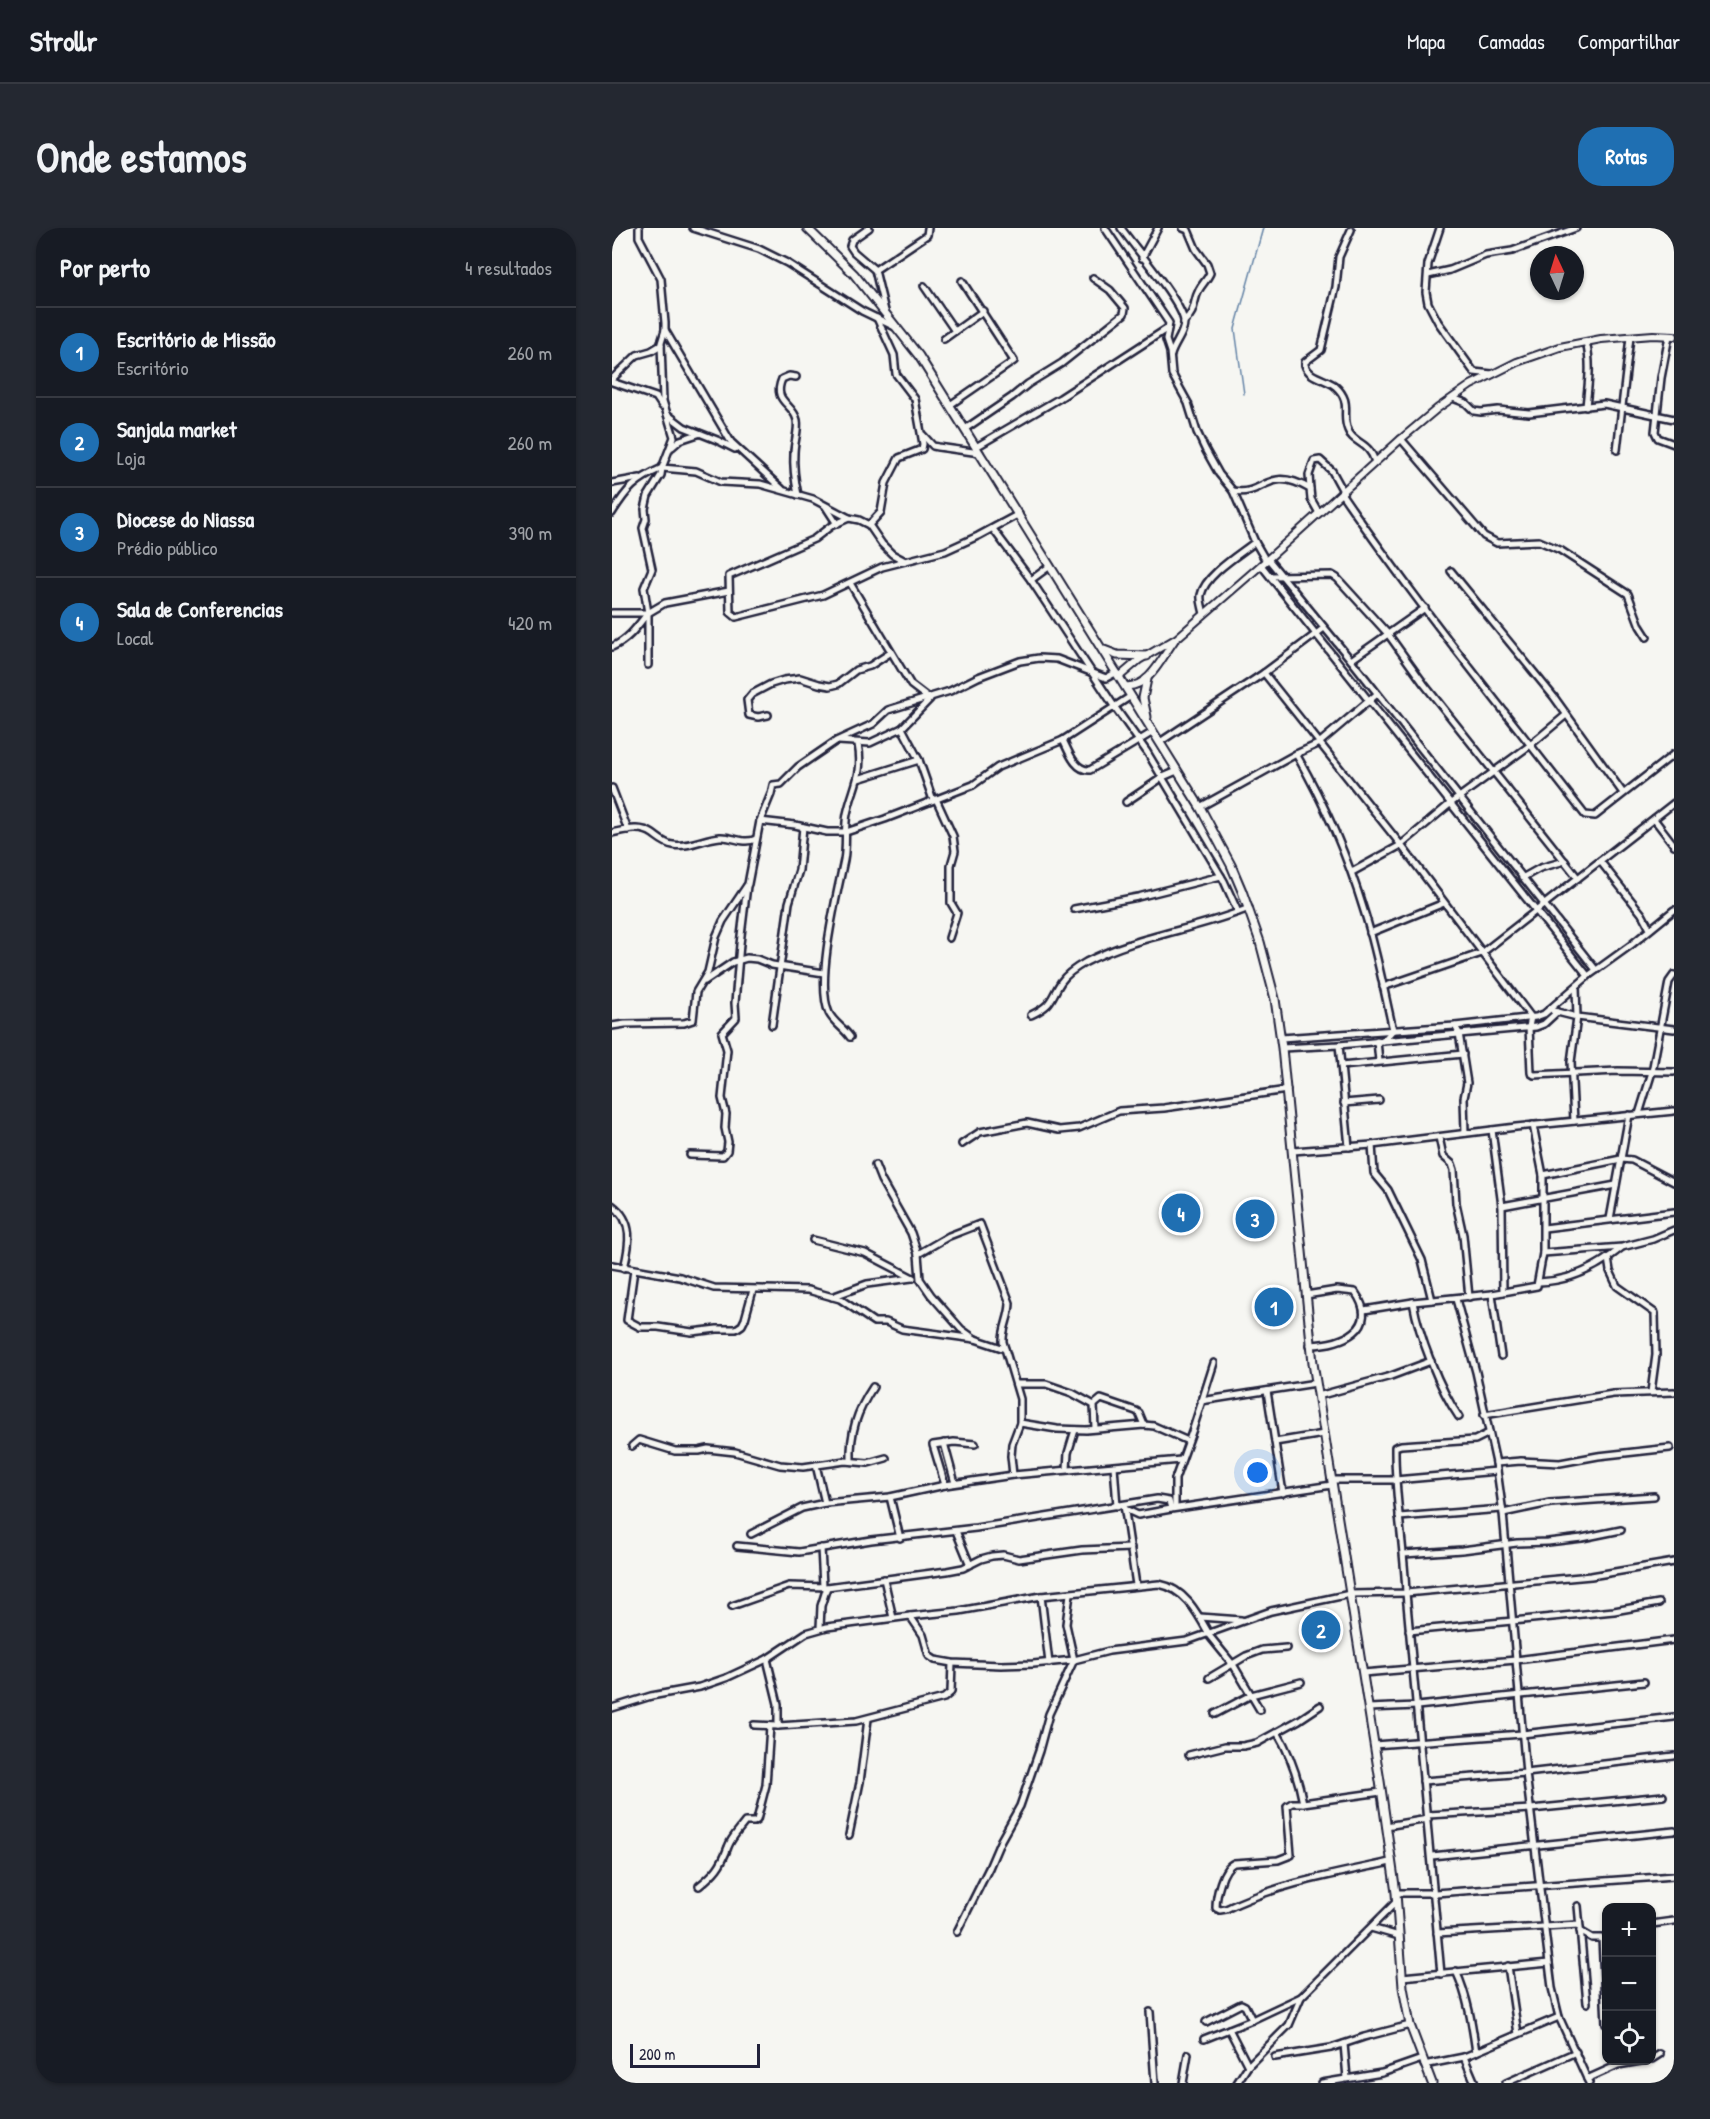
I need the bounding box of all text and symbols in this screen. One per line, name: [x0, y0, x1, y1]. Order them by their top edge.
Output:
text: Strollr: [30, 22, 97, 60]
text: Mapa: [1407, 27, 1445, 56]
text: Camadas: [1478, 27, 1545, 56]
text: Compartilhar: [1578, 27, 1680, 56]
button: Rotas: [1578, 127, 1674, 186]
text: Onde estamos: [36, 128, 247, 185]
north arrow: [1530, 246, 1584, 300]
text: Por perto: [60, 250, 150, 285]
text: 4 resultados: [465, 254, 552, 281]
text: Escritório de Missão: [117, 324, 276, 354]
text: 1: [76, 339, 83, 366]
text: 260 m: [508, 339, 552, 366]
text: Escritório: [117, 354, 189, 381]
text: Sanjala market: [117, 414, 237, 444]
text: 2: [75, 429, 84, 456]
text: 260 m: [508, 429, 552, 456]
text: Loja: [117, 444, 145, 471]
text: Diocese do Niassa: [117, 504, 254, 534]
text: 3: [75, 519, 84, 546]
text: 390 m: [509, 519, 552, 546]
text: Prédio público: [117, 534, 218, 561]
text: Sala de Conferencias: [117, 594, 283, 624]
text: 4: [76, 609, 83, 636]
text: 420 m: [508, 609, 552, 636]
text: Local: [117, 624, 153, 651]
pin: 4: [1162, 1190, 1200, 1236]
pin: 3: [1236, 1196, 1274, 1242]
pin: 1: [1254, 1284, 1294, 1330]
your location: [1243, 1458, 1272, 1487]
pin: 2: [1302, 1608, 1340, 1652]
map controls: [1602, 1903, 1656, 2065]
button: +: [1602, 1903, 1656, 1957]
button: −: [1602, 1957, 1656, 2011]
button: locate: [1602, 2011, 1656, 2065]
scale bar: [630, 2041, 760, 2068]
text: 200 m: [639, 2043, 675, 2065]

